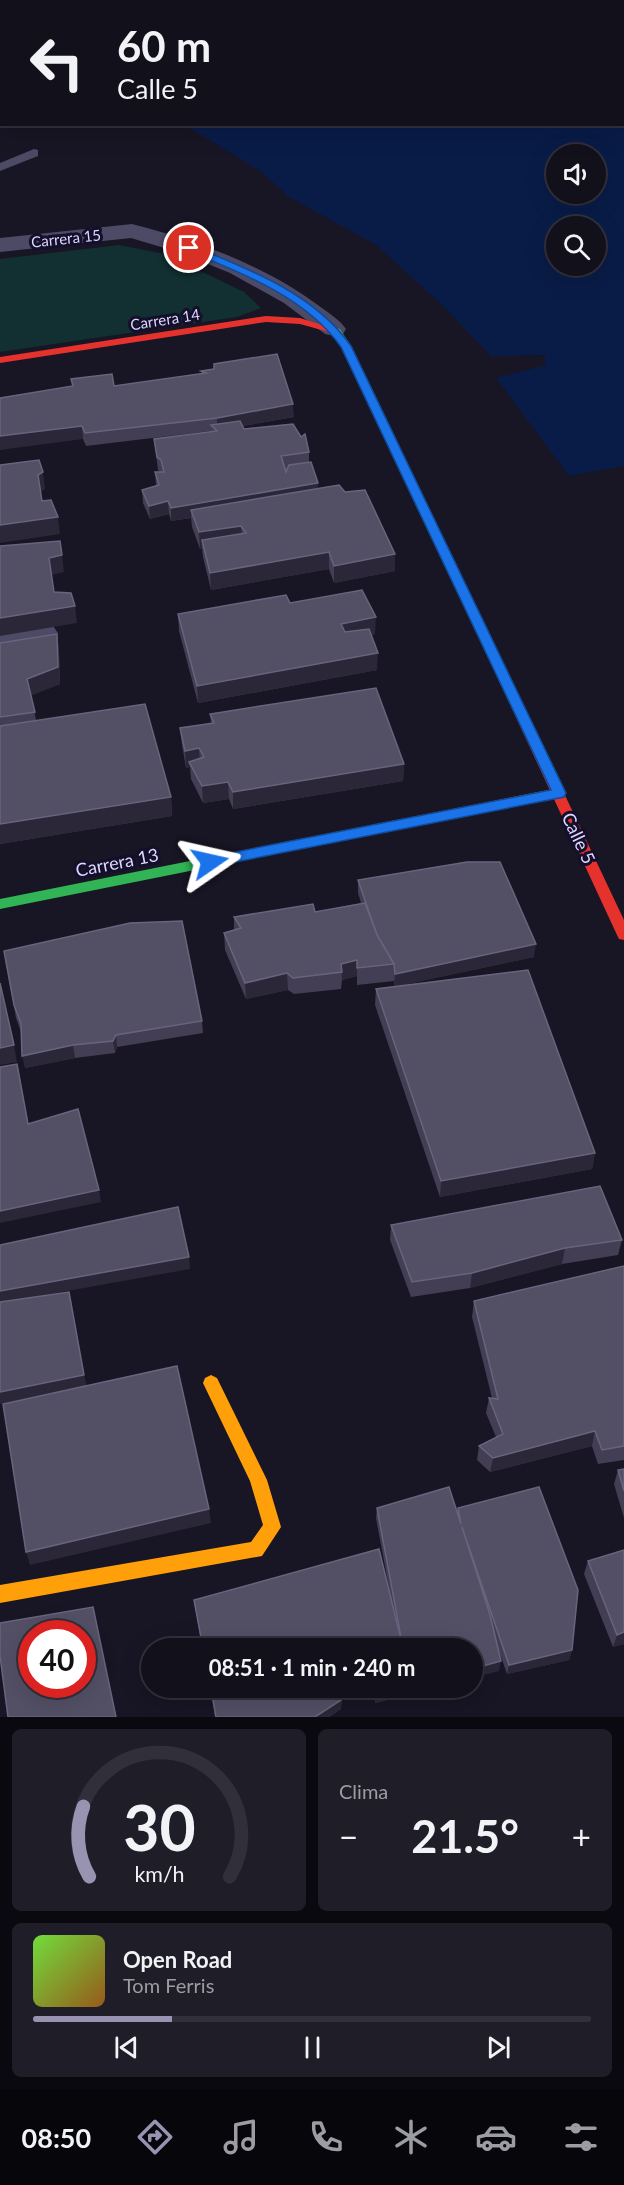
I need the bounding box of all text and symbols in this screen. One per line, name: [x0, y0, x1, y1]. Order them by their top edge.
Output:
text: 60 m: [117, 21, 211, 71]
icon: left: [18, 24, 96, 102]
text: Calle 5: [117, 72, 198, 105]
map controls: [546, 144, 606, 276]
button: sound: [546, 144, 606, 204]
button: search: [546, 216, 606, 276]
pin: [163, 222, 214, 273]
street label: Carrera 15: [30, 225, 102, 251]
icon: arrive: [172, 231, 205, 264]
street label: Carrera 14: [129, 305, 201, 333]
street label: Calle 5: [558, 809, 600, 867]
position arrow: [178, 830, 242, 894]
street label: Carrera 13: [74, 843, 160, 881]
speed limit sign: 40: [18, 1620, 96, 1698]
text: 08:51 · 1 min · 240 m: [209, 1654, 415, 1681]
text: Clima: [339, 1779, 388, 1803]
text: 30: [123, 1789, 195, 1864]
text: 21.5°: [411, 1809, 519, 1863]
text: −: [339, 1816, 358, 1856]
text: +: [572, 1816, 591, 1856]
text: km/h: [134, 1861, 184, 1887]
text: Open Road: [123, 1946, 232, 1973]
text: Tom Ferris: [123, 1973, 214, 1997]
icon: previous: [110, 2031, 143, 2064]
icon: pause: [296, 2031, 329, 2064]
icon: next: [482, 2031, 515, 2064]
icon: directions: [134, 2116, 176, 2158]
icon: music: [220, 2116, 262, 2158]
icon: phone: [305, 2116, 347, 2158]
icon: climate: [390, 2116, 432, 2158]
icon: car: [475, 2116, 517, 2158]
icon: filters: [560, 2116, 602, 2158]
text: 08:50: [22, 2121, 91, 2154]

